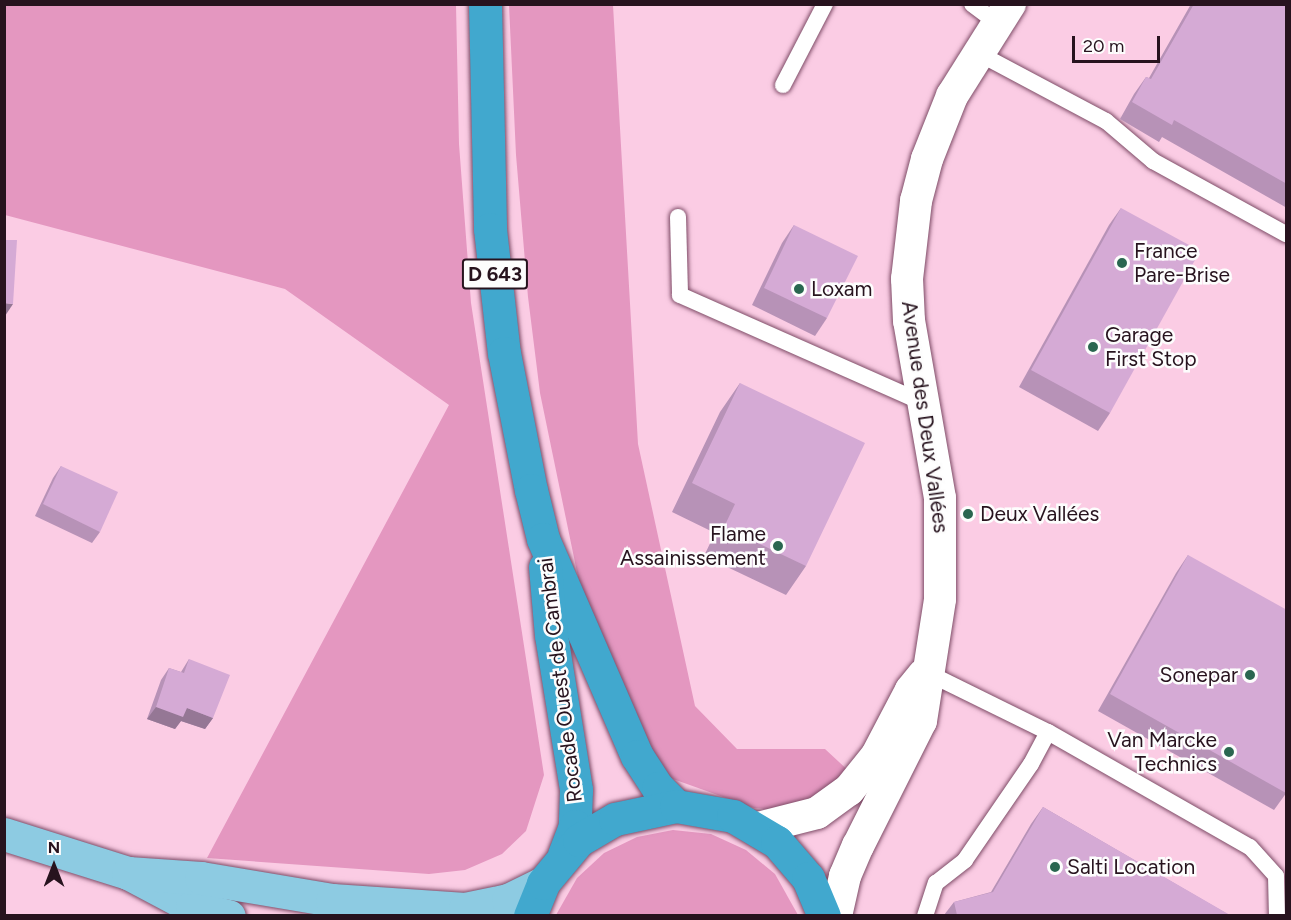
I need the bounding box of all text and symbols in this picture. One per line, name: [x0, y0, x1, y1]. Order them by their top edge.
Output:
scale bar: [1075, 24, 1164, 62]
text: 20 m: [1083, 35, 1124, 57]
place label: France Pare-Brise: [1134, 238, 1230, 288]
marker: France Pare-Brise: [1115, 256, 1129, 270]
road number: D 643: [460, 257, 530, 291]
place label: Loxam: [811, 276, 872, 302]
marker: Loxam: [792, 282, 806, 296]
street label: Avenue des Deux Vallées: [896, 299, 954, 535]
place label: Garage First Stop: [1105, 322, 1197, 372]
marker: Garage First Stop: [1086, 340, 1100, 354]
place label: Deux Vallées: [980, 501, 1099, 527]
marker: Deux Vallées: [961, 507, 975, 521]
place label: Flame Assainissement: [620, 521, 766, 571]
marker: Flame Assainissement: [771, 539, 785, 553]
street label: Rocade Ouest de Cambrai: [532, 556, 588, 804]
place label: Sonepar: [1160, 662, 1238, 688]
marker: Sonepar: [1243, 668, 1257, 682]
place label: Van Marcke Technics: [1107, 727, 1217, 777]
marker: Van Marcke Technics: [1222, 745, 1236, 759]
north arrow: [24, 836, 84, 896]
text: N: [48, 838, 60, 857]
place label: Salti Location: [1067, 854, 1195, 880]
marker: Salti Location: [1048, 860, 1062, 874]

